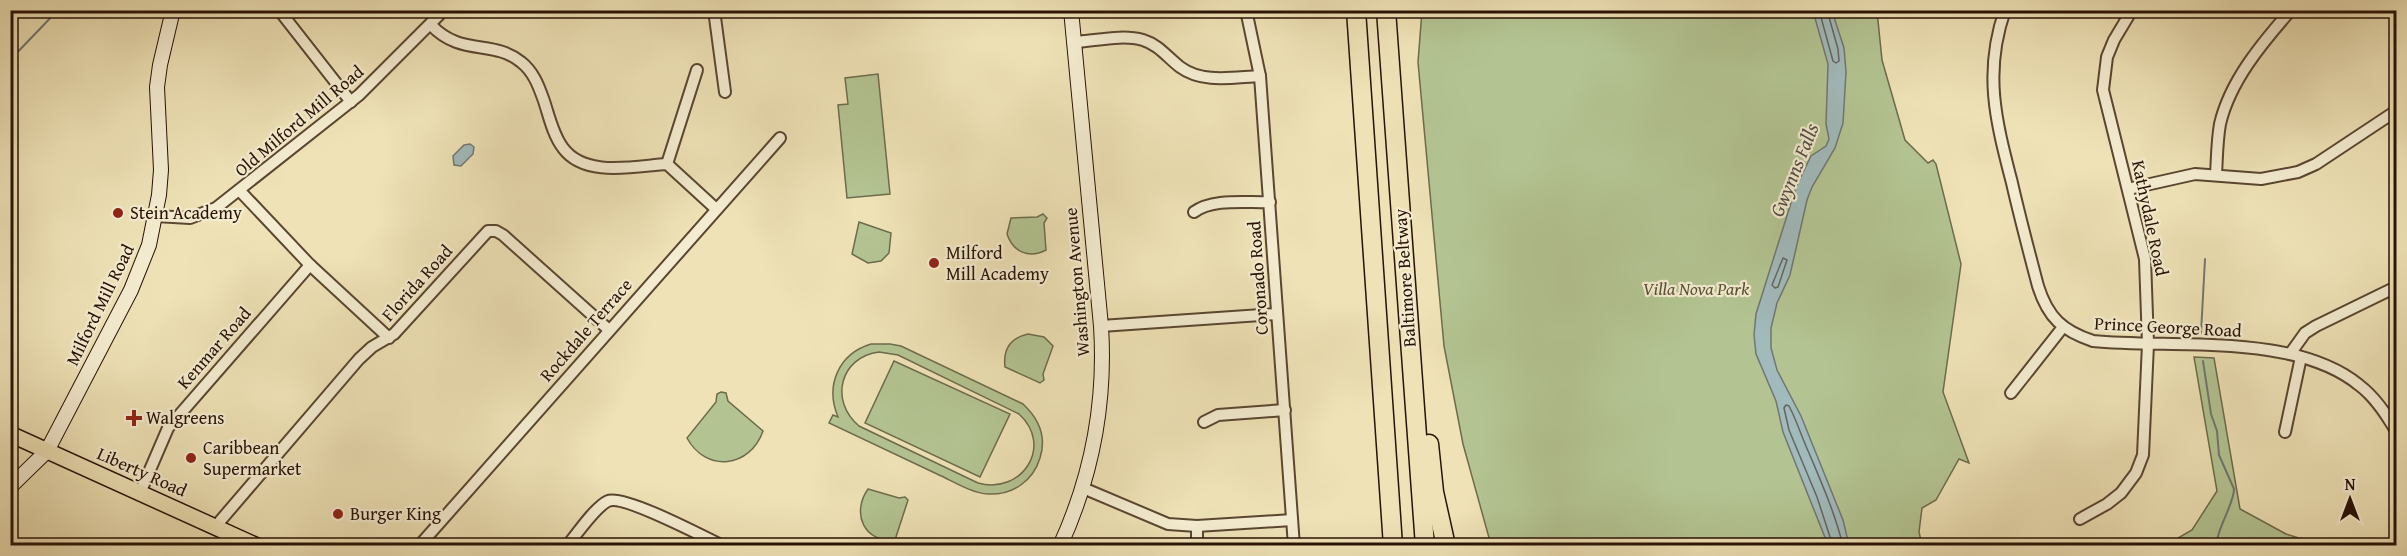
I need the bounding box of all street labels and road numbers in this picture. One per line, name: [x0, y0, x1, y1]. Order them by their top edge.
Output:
street label: Old Milford Mill Road: [228, 58, 370, 183]
street label: Kathydale Road: [2125, 157, 2176, 279]
street label: Washington Avenue: [1057, 206, 1096, 358]
street label: Baltimore Beltway: [1386, 208, 1423, 348]
street label: Coronado Road: [1240, 220, 1275, 336]
street label: Florida Road: [375, 238, 459, 327]
street label: Milford Mill Road: [58, 239, 141, 370]
street label: Rockdale Terrace: [533, 272, 638, 387]
street label: Kenmar Road: [170, 300, 257, 395]
street label: Prince George Road: [2094, 309, 2243, 344]
street label: Liberty Road: [93, 440, 192, 504]

